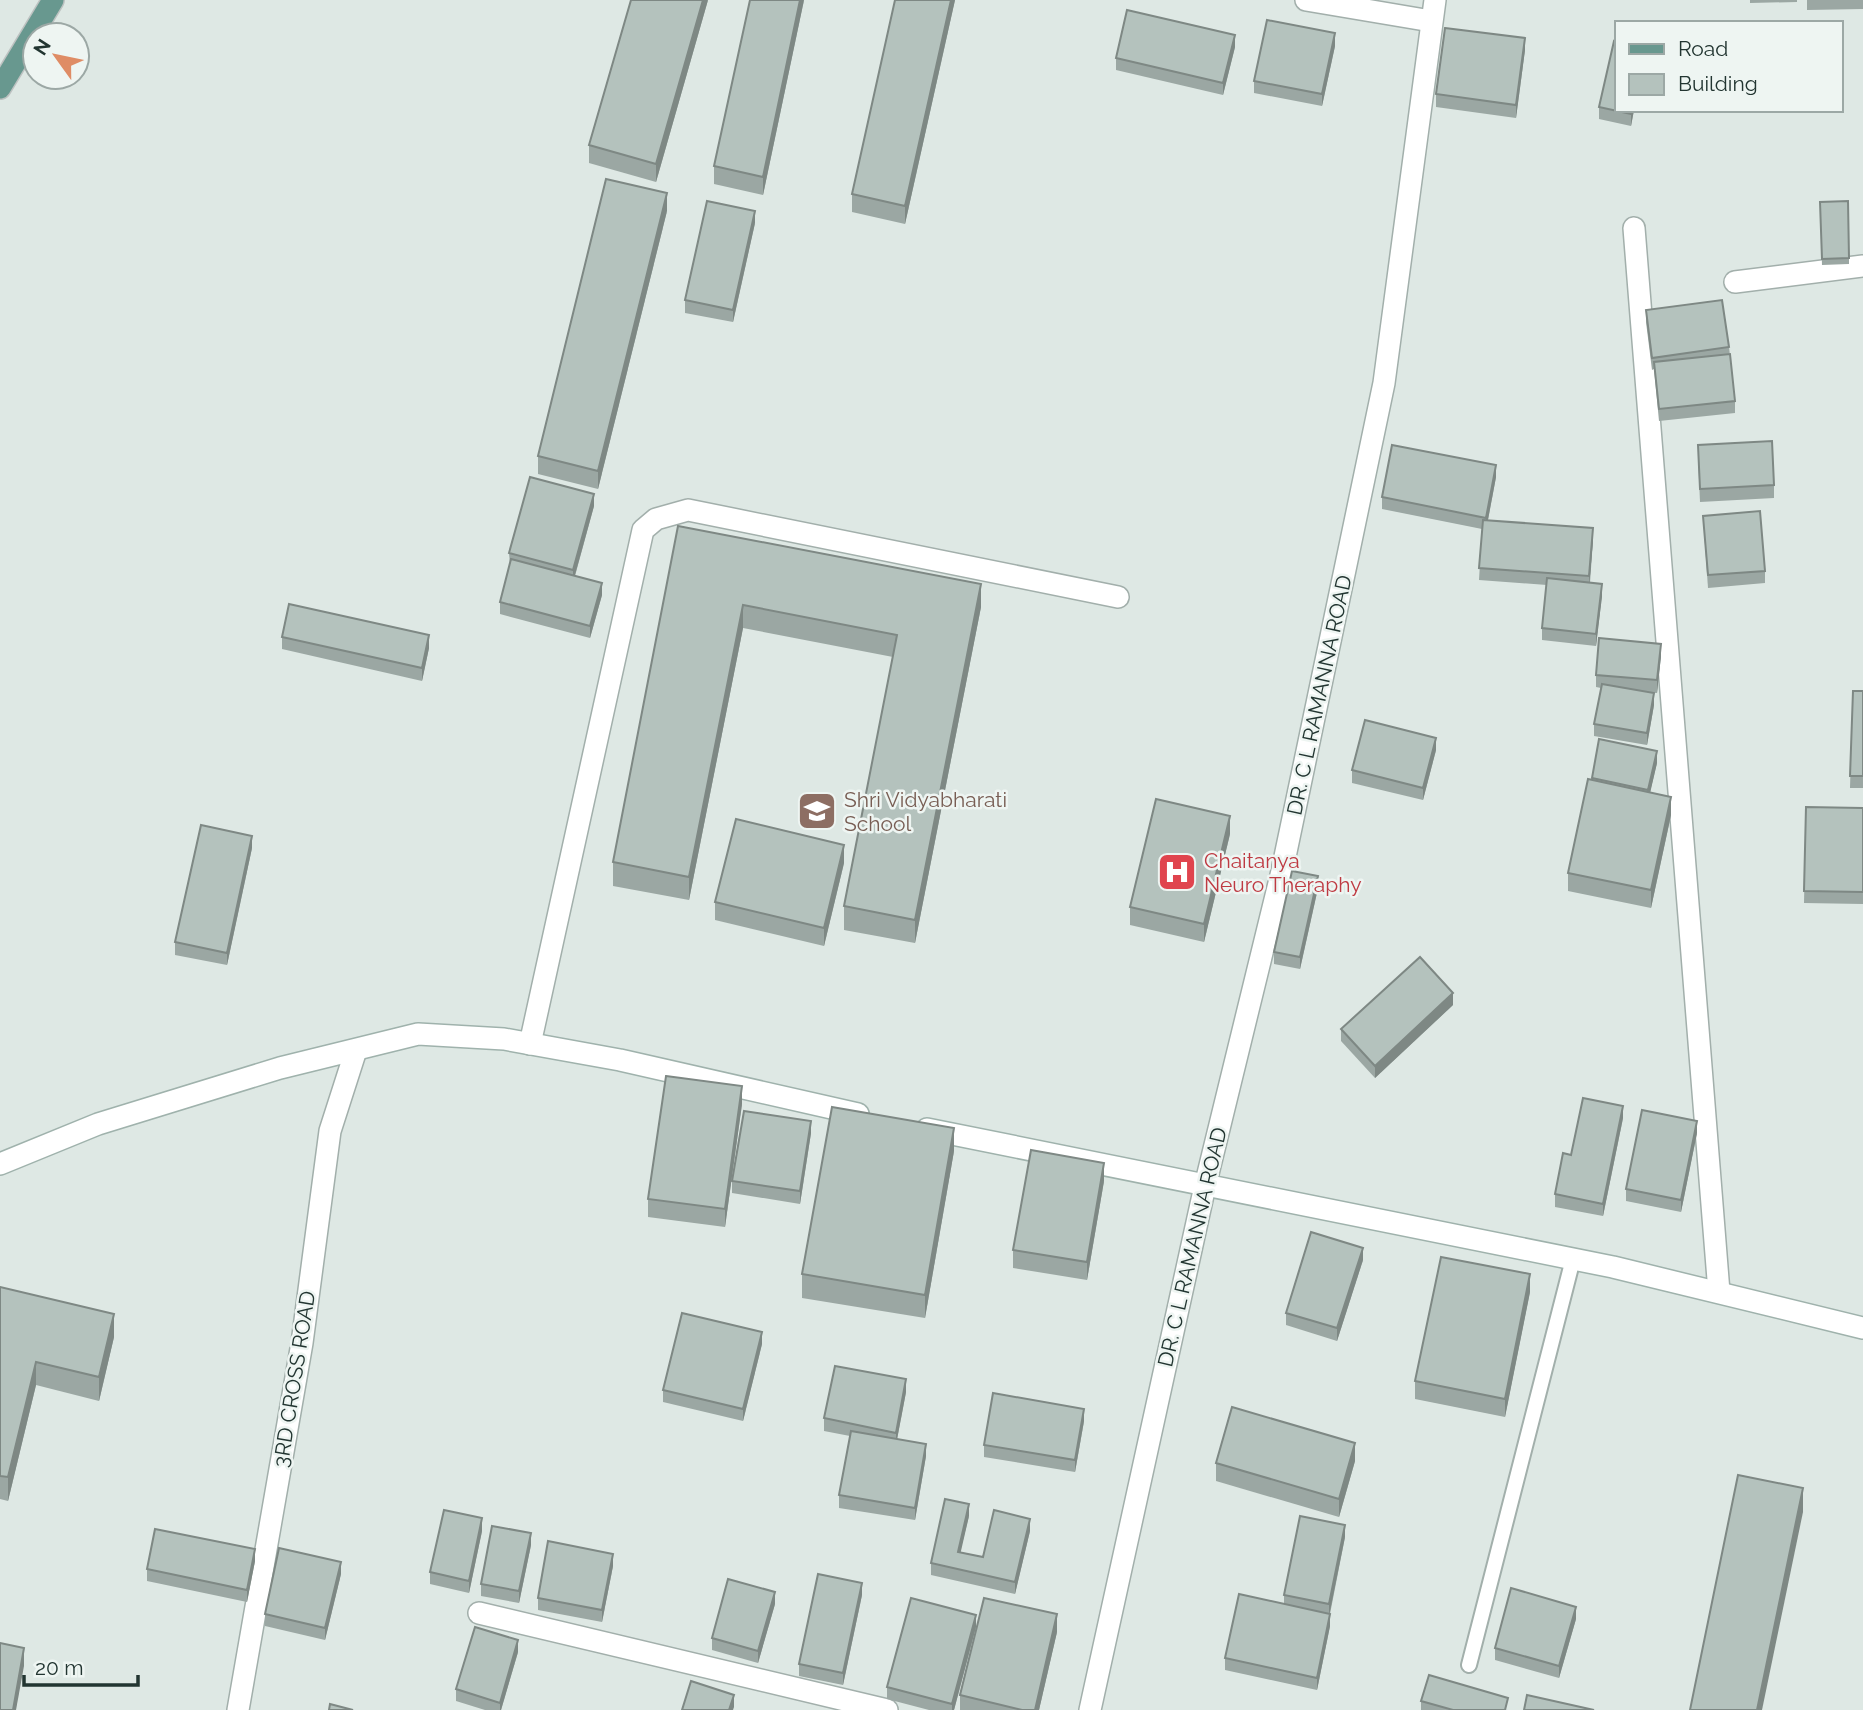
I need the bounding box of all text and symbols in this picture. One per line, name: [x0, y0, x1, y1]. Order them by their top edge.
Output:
north arrow: [21, 21, 91, 91]
legend: [1615, 21, 1842, 112]
text: N: [29, 35, 55, 59]
text: Road: [1678, 36, 1728, 61]
text: Building: [1678, 71, 1758, 96]
street label: DR. C L RAMANNA ROAD: [1281, 573, 1357, 817]
place label: Shri Vidyabharati School: [844, 787, 1007, 836]
school or university icon: Shri Vidyabharati School: [796, 790, 838, 832]
place label: Chaitanya Neuro Theraphy: [1204, 848, 1362, 897]
hospital icon: Chaitanya Neuro Theraphy: [1156, 851, 1198, 893]
street label: DR. C L RAMANNA ROAD: [1152, 1125, 1232, 1369]
street label: 3RD CROSS ROAD: [268, 1289, 320, 1469]
scale bar: [24, 1644, 138, 1688]
text: 20 m: [35, 1655, 83, 1680]

